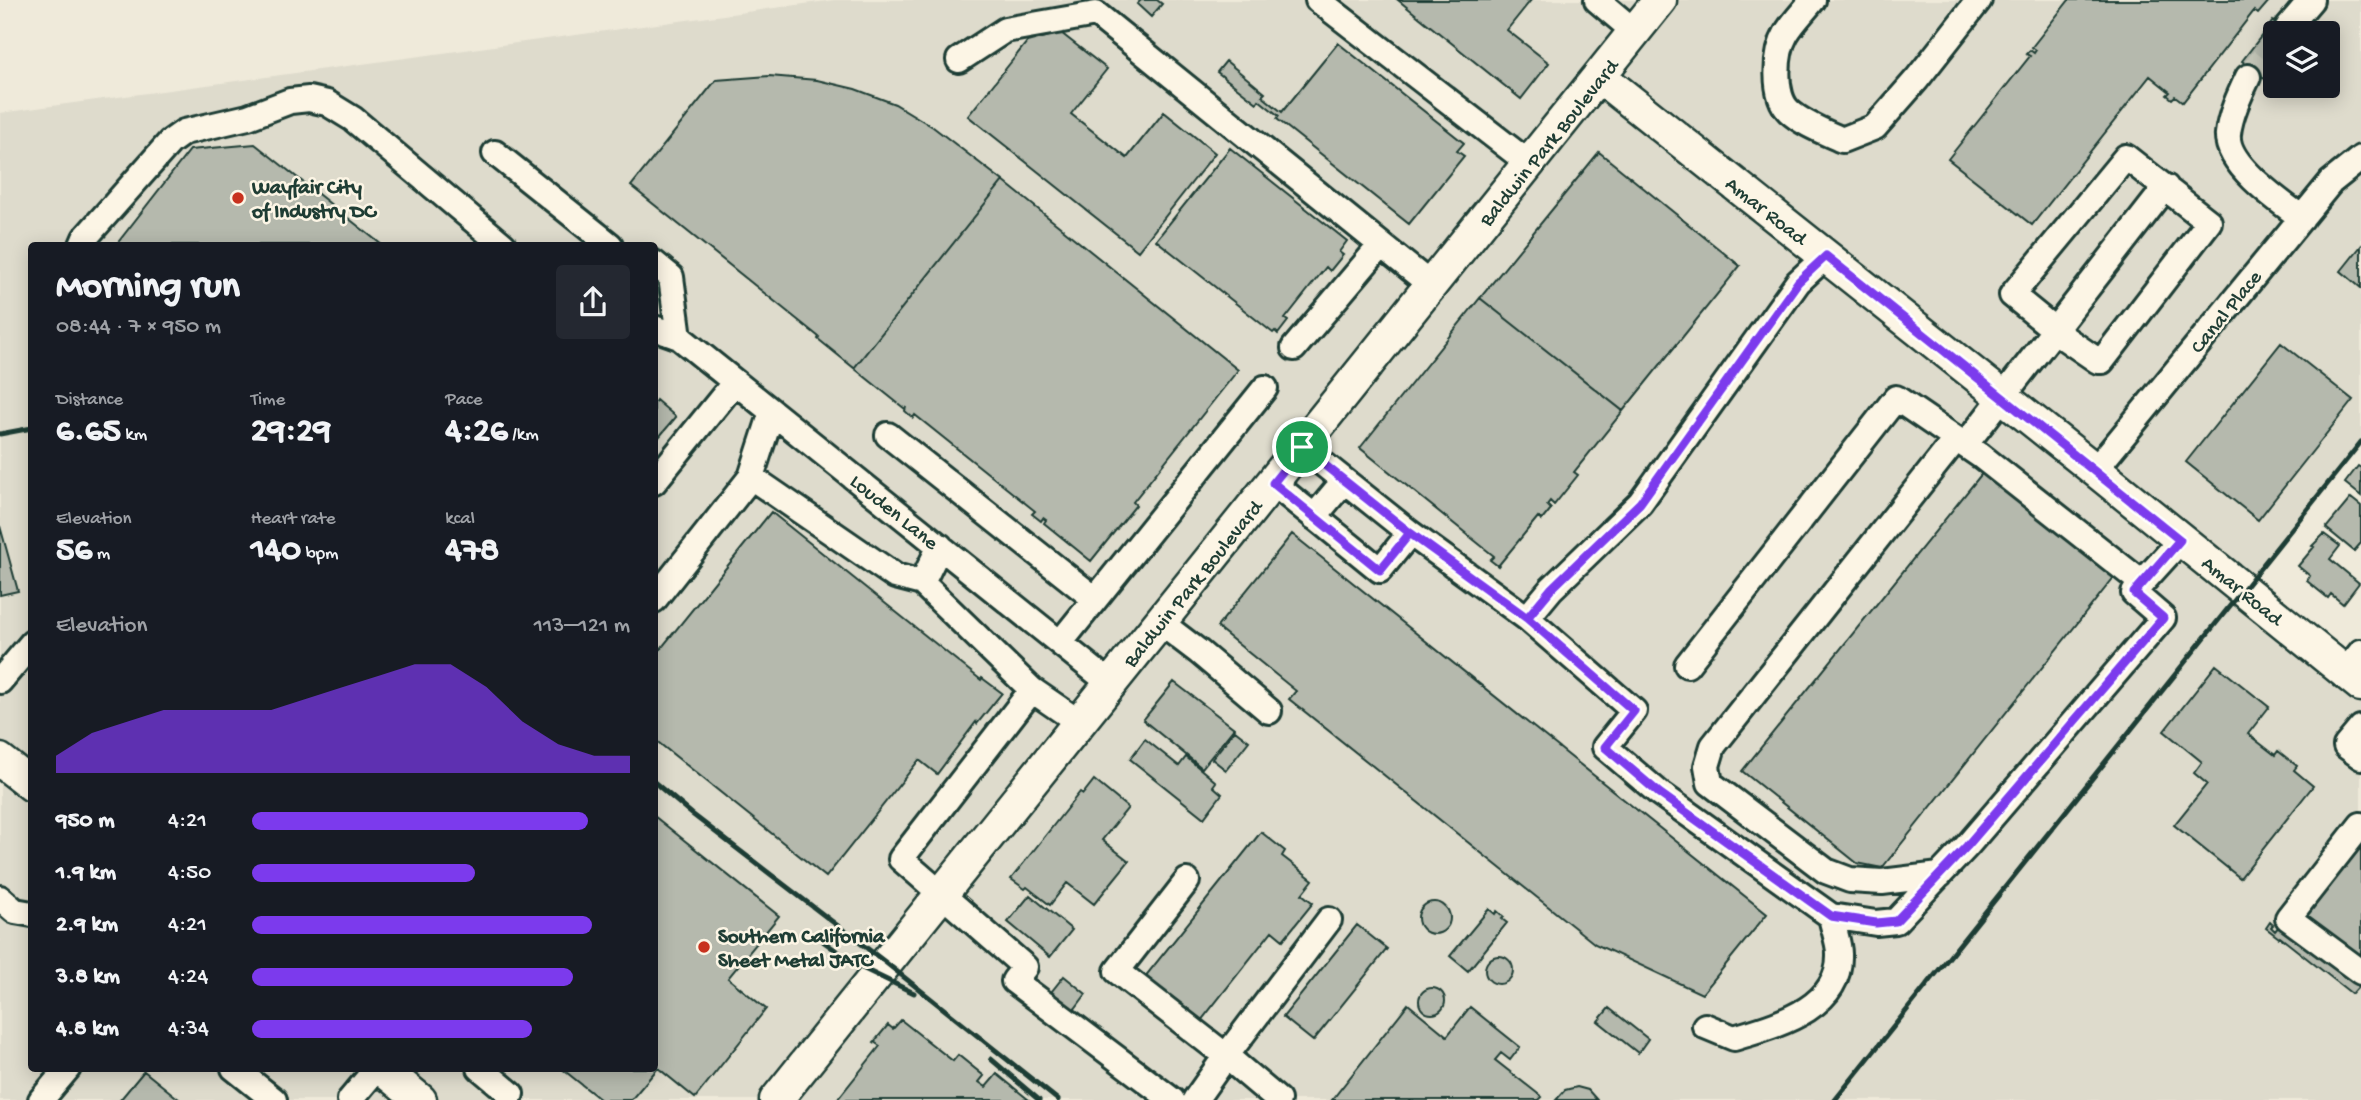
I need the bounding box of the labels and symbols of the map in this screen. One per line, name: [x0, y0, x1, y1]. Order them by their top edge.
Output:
street label: Baldwin Park Boulevard: [1475, 54, 1627, 234]
street label: Amar Road: [1719, 173, 1812, 254]
place label: Wayfair City of Industry DC: [251, 177, 377, 226]
marker: Wayfair City of Industry DC: [230, 190, 246, 206]
street label: Canal Place: [2187, 266, 2270, 360]
pin: [1272, 417, 1332, 477]
street label: Louden Lane: [843, 470, 943, 558]
street label: Baldwin Park Boulevard: [1119, 495, 1271, 675]
street label: Amar Road: [2195, 552, 2288, 634]
place label: Southern California Sheet Metal JATC: [718, 926, 886, 975]
marker: Southern California Sheet Metal JATC: [696, 939, 712, 955]

